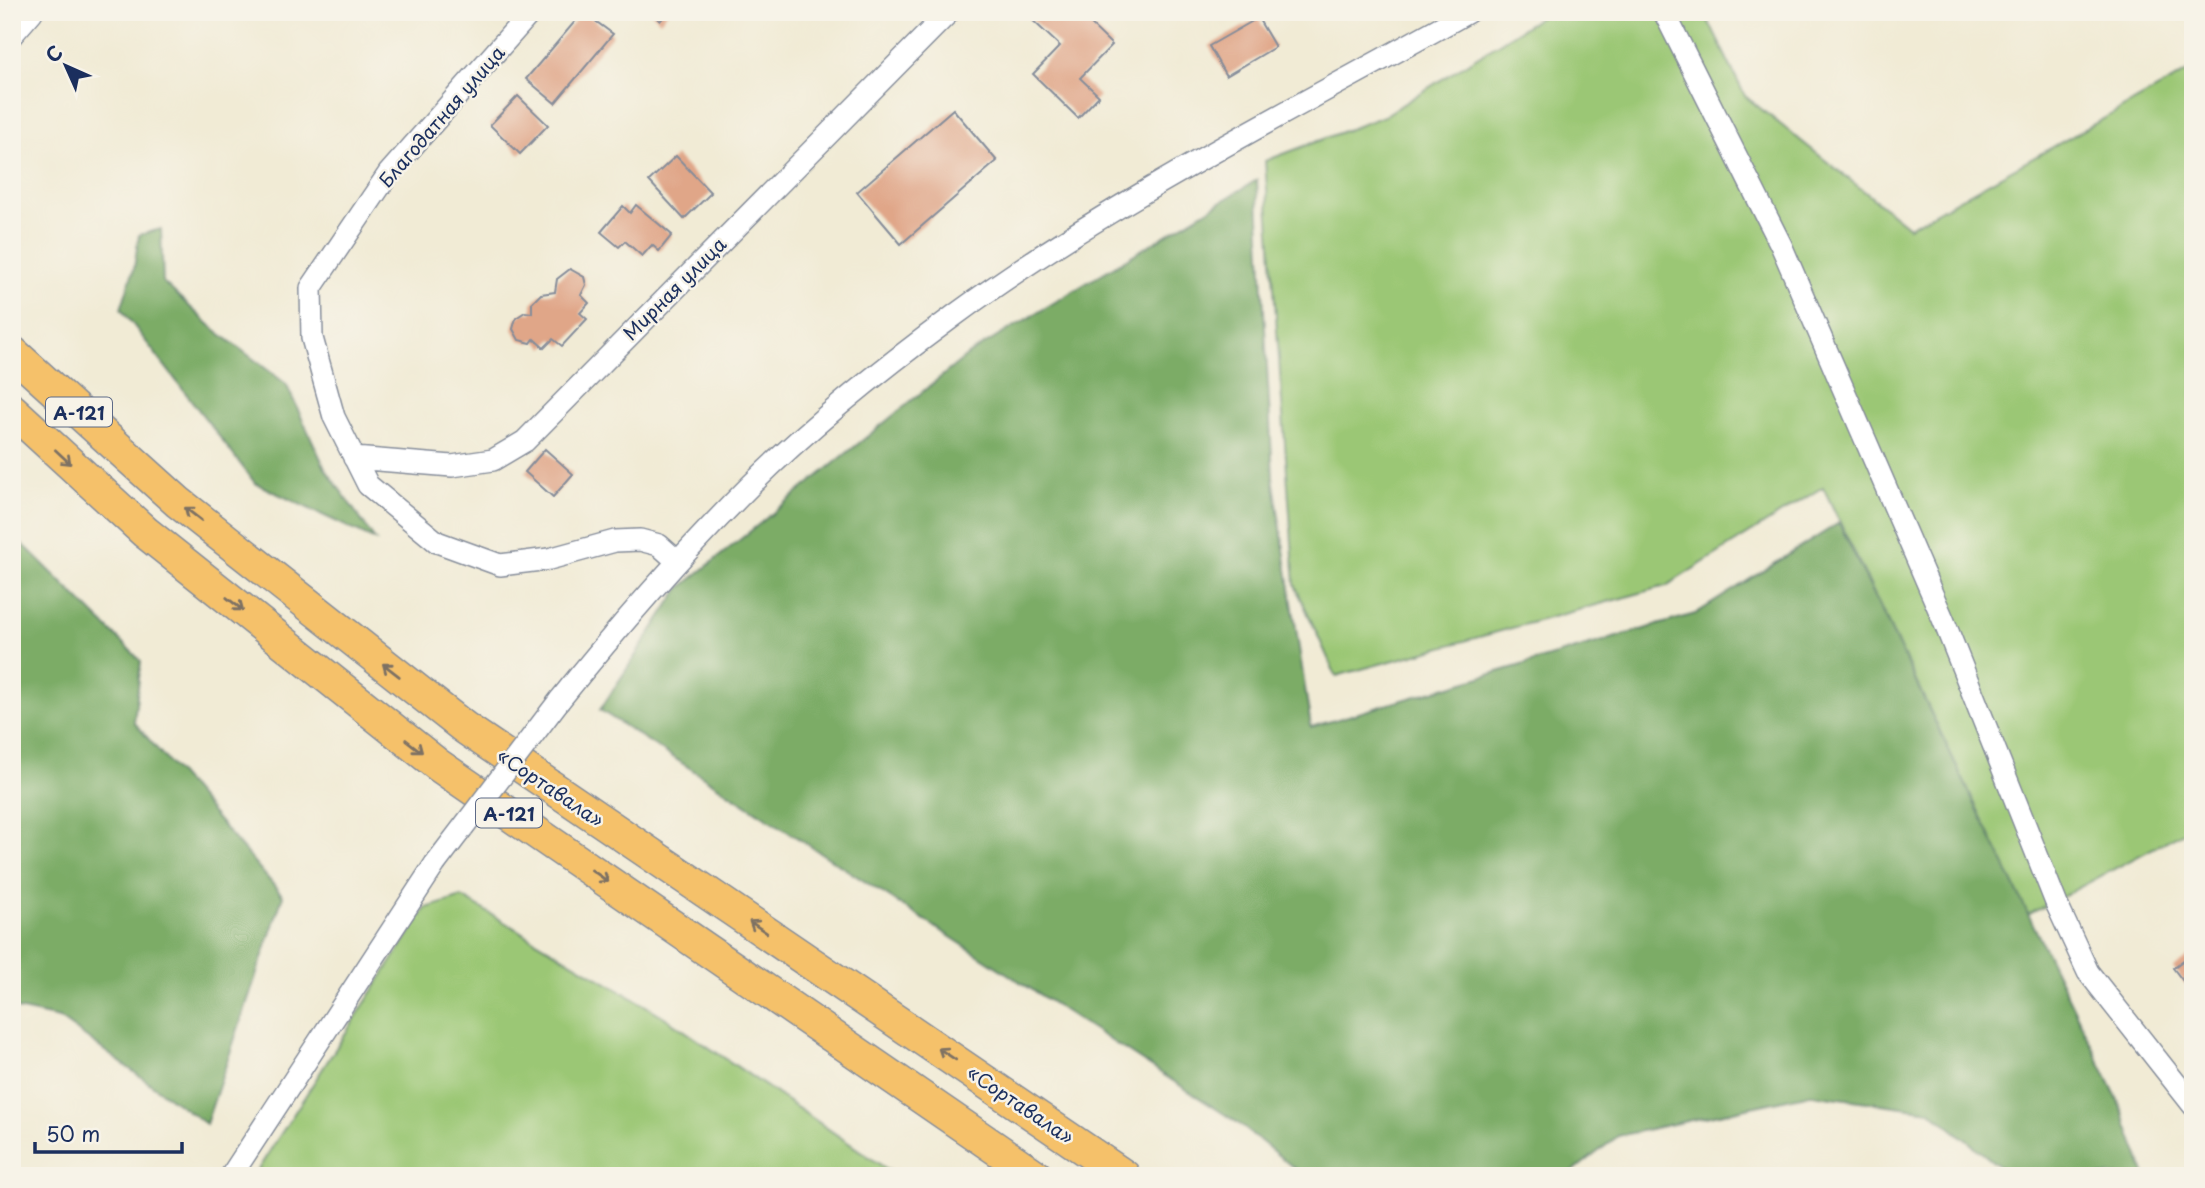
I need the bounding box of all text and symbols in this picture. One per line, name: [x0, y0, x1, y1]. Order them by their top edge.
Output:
north arrow: [32, 32, 102, 102]
text: С: [38, 38, 68, 68]
street label: Благодатная улица: [371, 39, 511, 193]
street label: Мирная улица: [616, 230, 732, 346]
road number: А-121: [46, 398, 112, 426]
one-way arrow: [53, 448, 71, 464]
one-way arrow: [185, 506, 203, 522]
one-way arrow: [226, 597, 244, 612]
one-way arrow: [383, 662, 401, 678]
one-way arrow: [404, 738, 422, 753]
street label: «Сортавала»: [492, 741, 610, 833]
road number: А-121: [476, 798, 542, 828]
one-way arrow: [590, 869, 609, 883]
one-way arrow: [749, 920, 768, 934]
one-way arrow: [937, 1047, 957, 1061]
street label: «Сортавала»: [962, 1058, 1080, 1150]
scale bar: [35, 1111, 182, 1155]
text: 50 m: [46, 1117, 100, 1149]

